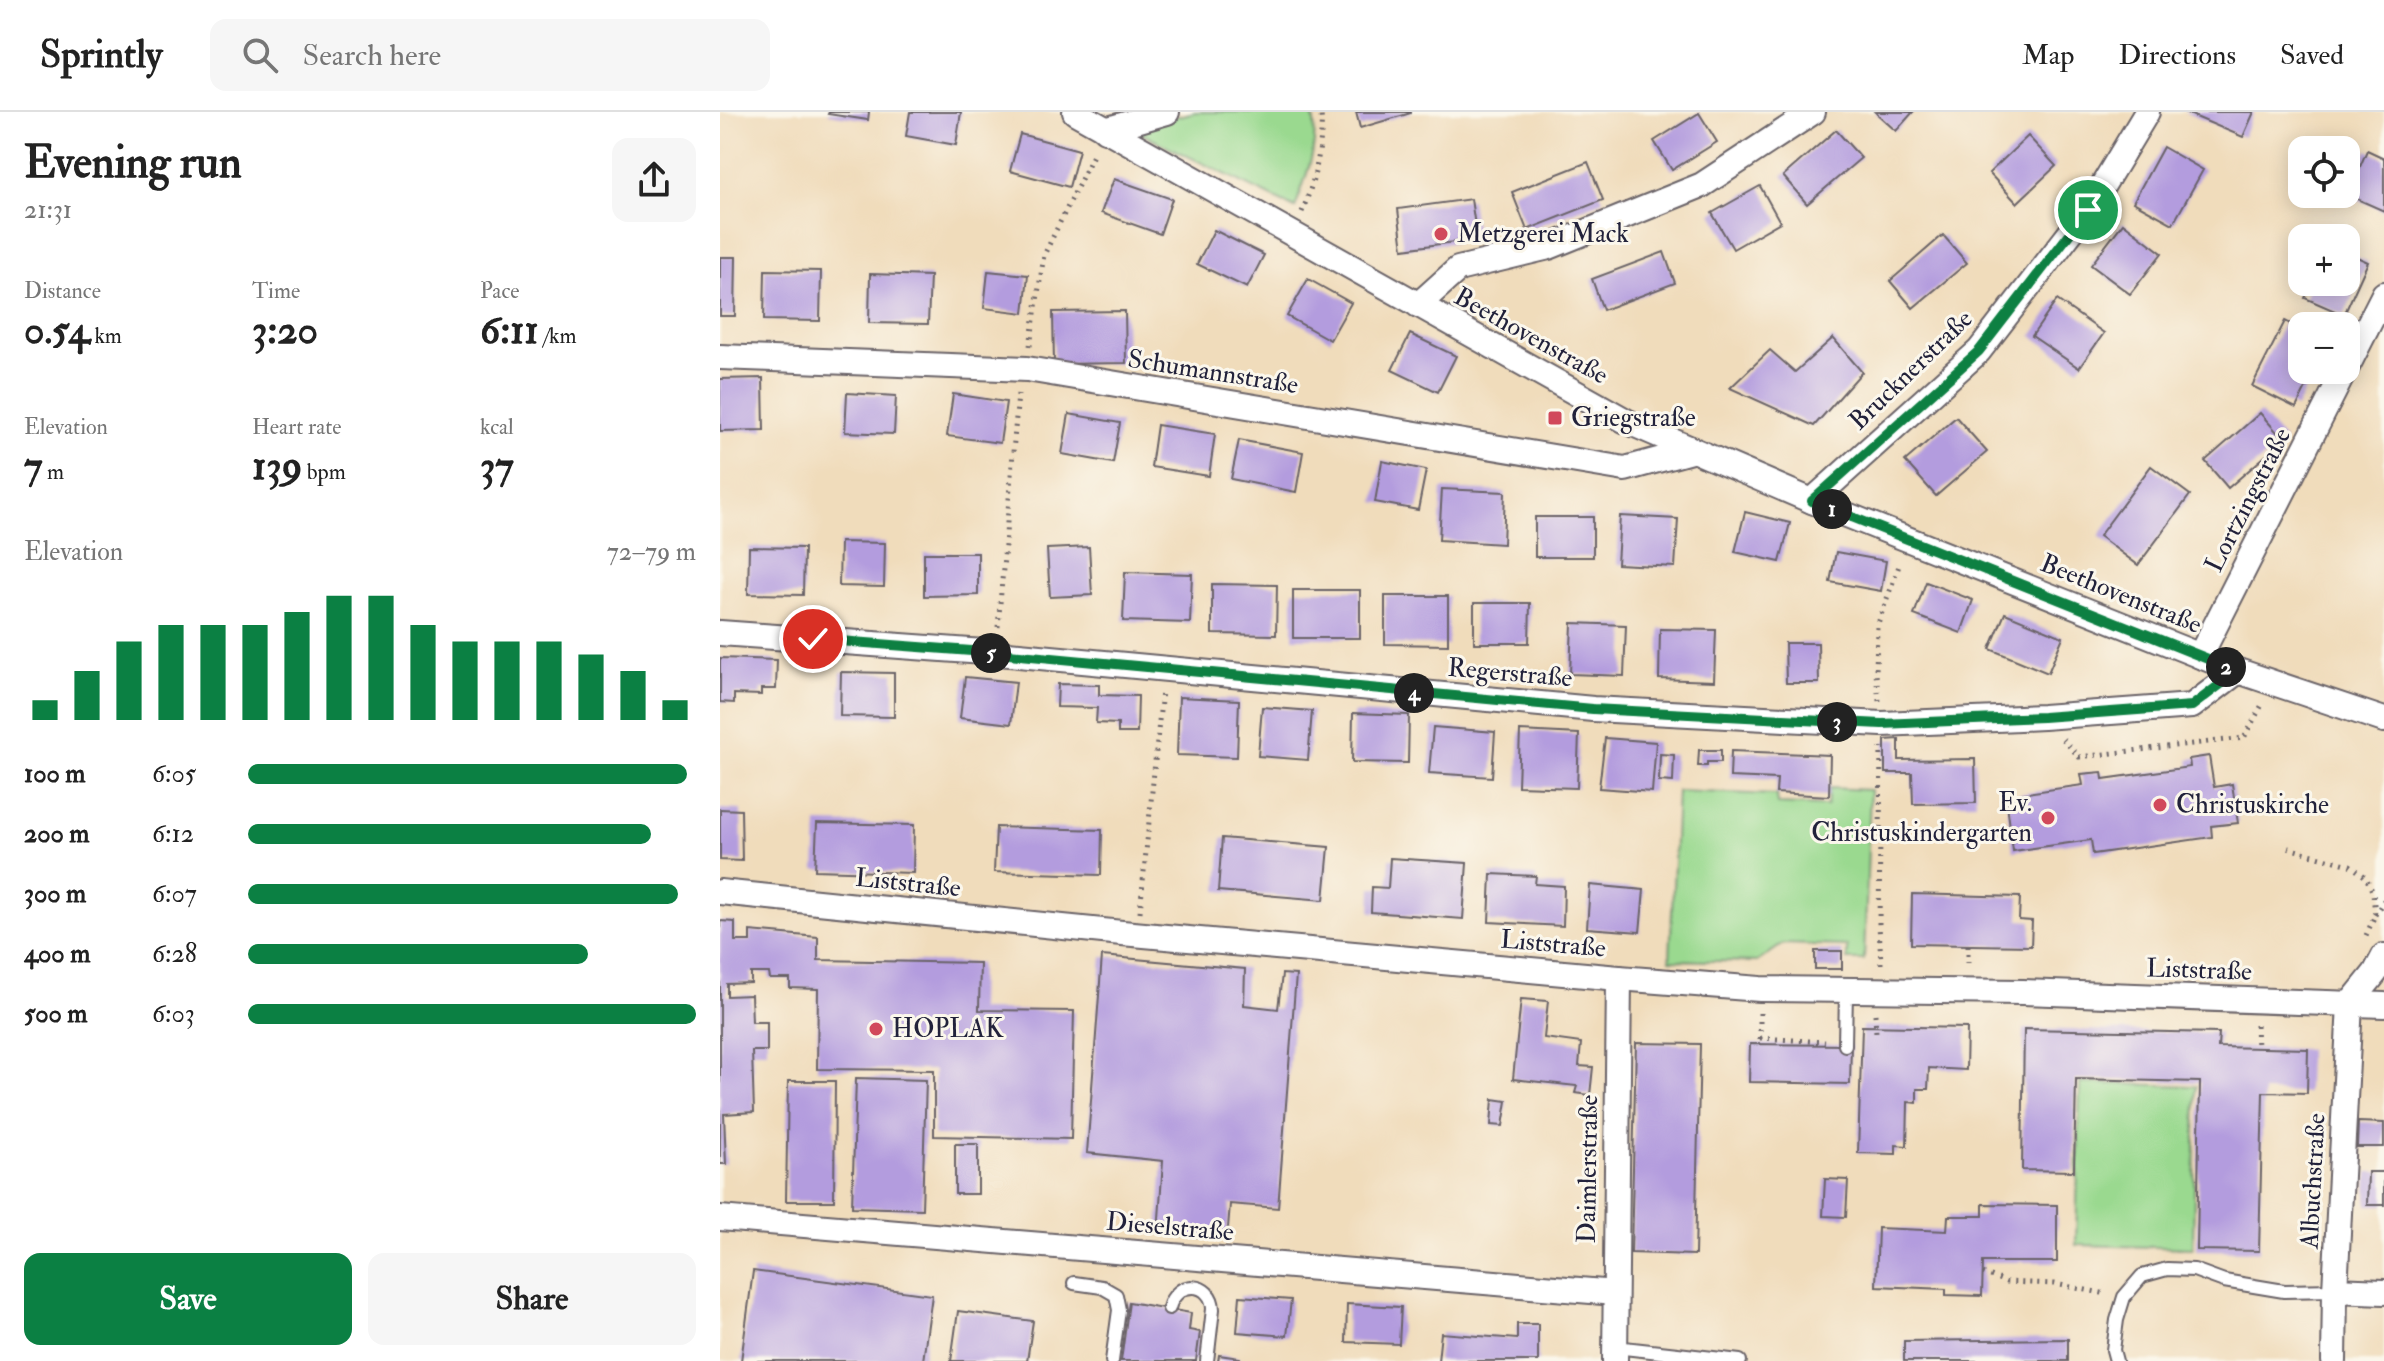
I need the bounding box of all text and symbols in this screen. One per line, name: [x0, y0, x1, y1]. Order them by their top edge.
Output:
search box: [210, 19, 770, 91]
text: Sprintly: [40, 31, 162, 79]
icon: search: [238, 33, 282, 77]
text: Search here: [302, 37, 441, 74]
text: Map: [2022, 38, 2075, 73]
text: Directions: [2119, 38, 2236, 73]
text: Saved: [2280, 38, 2344, 73]
text: Evening run: [24, 136, 242, 191]
map controls: [2288, 136, 2360, 384]
button: locate: [2288, 136, 2360, 208]
button: share: [612, 138, 696, 222]
pin: [2054, 176, 2122, 244]
icon: arrive: [2066, 188, 2110, 232]
text: 21:31: [24, 194, 72, 226]
place label: Metzgerei Mack: [1457, 218, 1629, 250]
button: +: [2288, 224, 2360, 296]
marker: Metzgerei Mack: [1432, 225, 1450, 243]
text: Distance: [24, 277, 101, 305]
text: Time: [252, 277, 300, 305]
text: Pace: [480, 277, 519, 305]
street label: Beethovenstraße: [1448, 281, 1614, 392]
street label: Brucknerstraße: [1843, 303, 1980, 437]
text: 0.54: [24, 305, 90, 356]
text: 3:20: [252, 305, 318, 356]
text: 6:11: [480, 305, 539, 356]
button: −: [2288, 312, 2360, 384]
text: km: [90, 322, 122, 350]
text: /km: [539, 322, 577, 350]
street label: Schumannstraße: [1125, 343, 1301, 401]
place label: Griegstraße: [1571, 402, 1696, 434]
marker: Griegstraße: [1546, 409, 1564, 427]
text: Elevation: [24, 413, 108, 441]
text: Heart rate: [252, 413, 342, 441]
text: kcal: [480, 413, 514, 441]
street label: Lortzingstraße: [2198, 422, 2298, 578]
text: 7: [24, 441, 42, 492]
text: 139: [252, 441, 302, 492]
text: 37: [480, 441, 514, 492]
text: m: [42, 458, 64, 486]
text: bpm: [302, 458, 346, 486]
pin: 1: [1812, 489, 1852, 529]
text: 1: [1828, 495, 1836, 523]
text: Elevation: [24, 536, 123, 568]
text: 72–79 m: [607, 536, 696, 568]
street label: Beethovenstraße: [2036, 547, 2206, 641]
pin: [779, 605, 847, 673]
icon: check: [791, 617, 835, 661]
pin: 5: [971, 633, 1011, 673]
text: 5: [986, 639, 996, 667]
pin: 2: [2206, 647, 2246, 687]
street label: Regerstraße: [1446, 652, 1574, 694]
text: 2: [2220, 653, 2232, 681]
pin: 4: [1394, 673, 1434, 713]
text: 4: [1408, 679, 1420, 707]
pin: 3: [1817, 702, 1857, 742]
text: 3: [1833, 708, 1841, 736]
text: 100 m: [24, 758, 85, 790]
text: 6:05: [152, 758, 196, 790]
place label: Ev. Christuskindergarten: [1811, 787, 2032, 849]
place label: Christuskirche: [2176, 789, 2329, 821]
marker: Christuskirche: [2151, 796, 2169, 814]
marker: Ev. Christuskindergarten: [2039, 809, 2057, 827]
text: 200 m: [24, 818, 89, 850]
text: 6:12: [152, 818, 194, 850]
street label: Liststraße: [854, 862, 962, 904]
text: 300 m: [24, 878, 86, 910]
text: 6:07: [152, 878, 197, 910]
street label: Liststraße: [1499, 923, 1607, 965]
text: 400 m: [24, 938, 90, 970]
text: 6:28: [152, 938, 197, 970]
street label: Liststraße: [2146, 952, 2253, 988]
text: 500 m: [24, 998, 88, 1030]
text: 6:03: [152, 998, 195, 1030]
place label: HOPLAK: [892, 1013, 1004, 1045]
marker: HOPLAK: [867, 1020, 885, 1038]
street label: Daimlerstraße: [1571, 1094, 1605, 1244]
street label: Albuchstraße: [2293, 1112, 2333, 1251]
street label: Dieselstraße: [1105, 1205, 1235, 1249]
button: Save: [24, 1253, 352, 1345]
button: Share: [368, 1253, 696, 1345]

